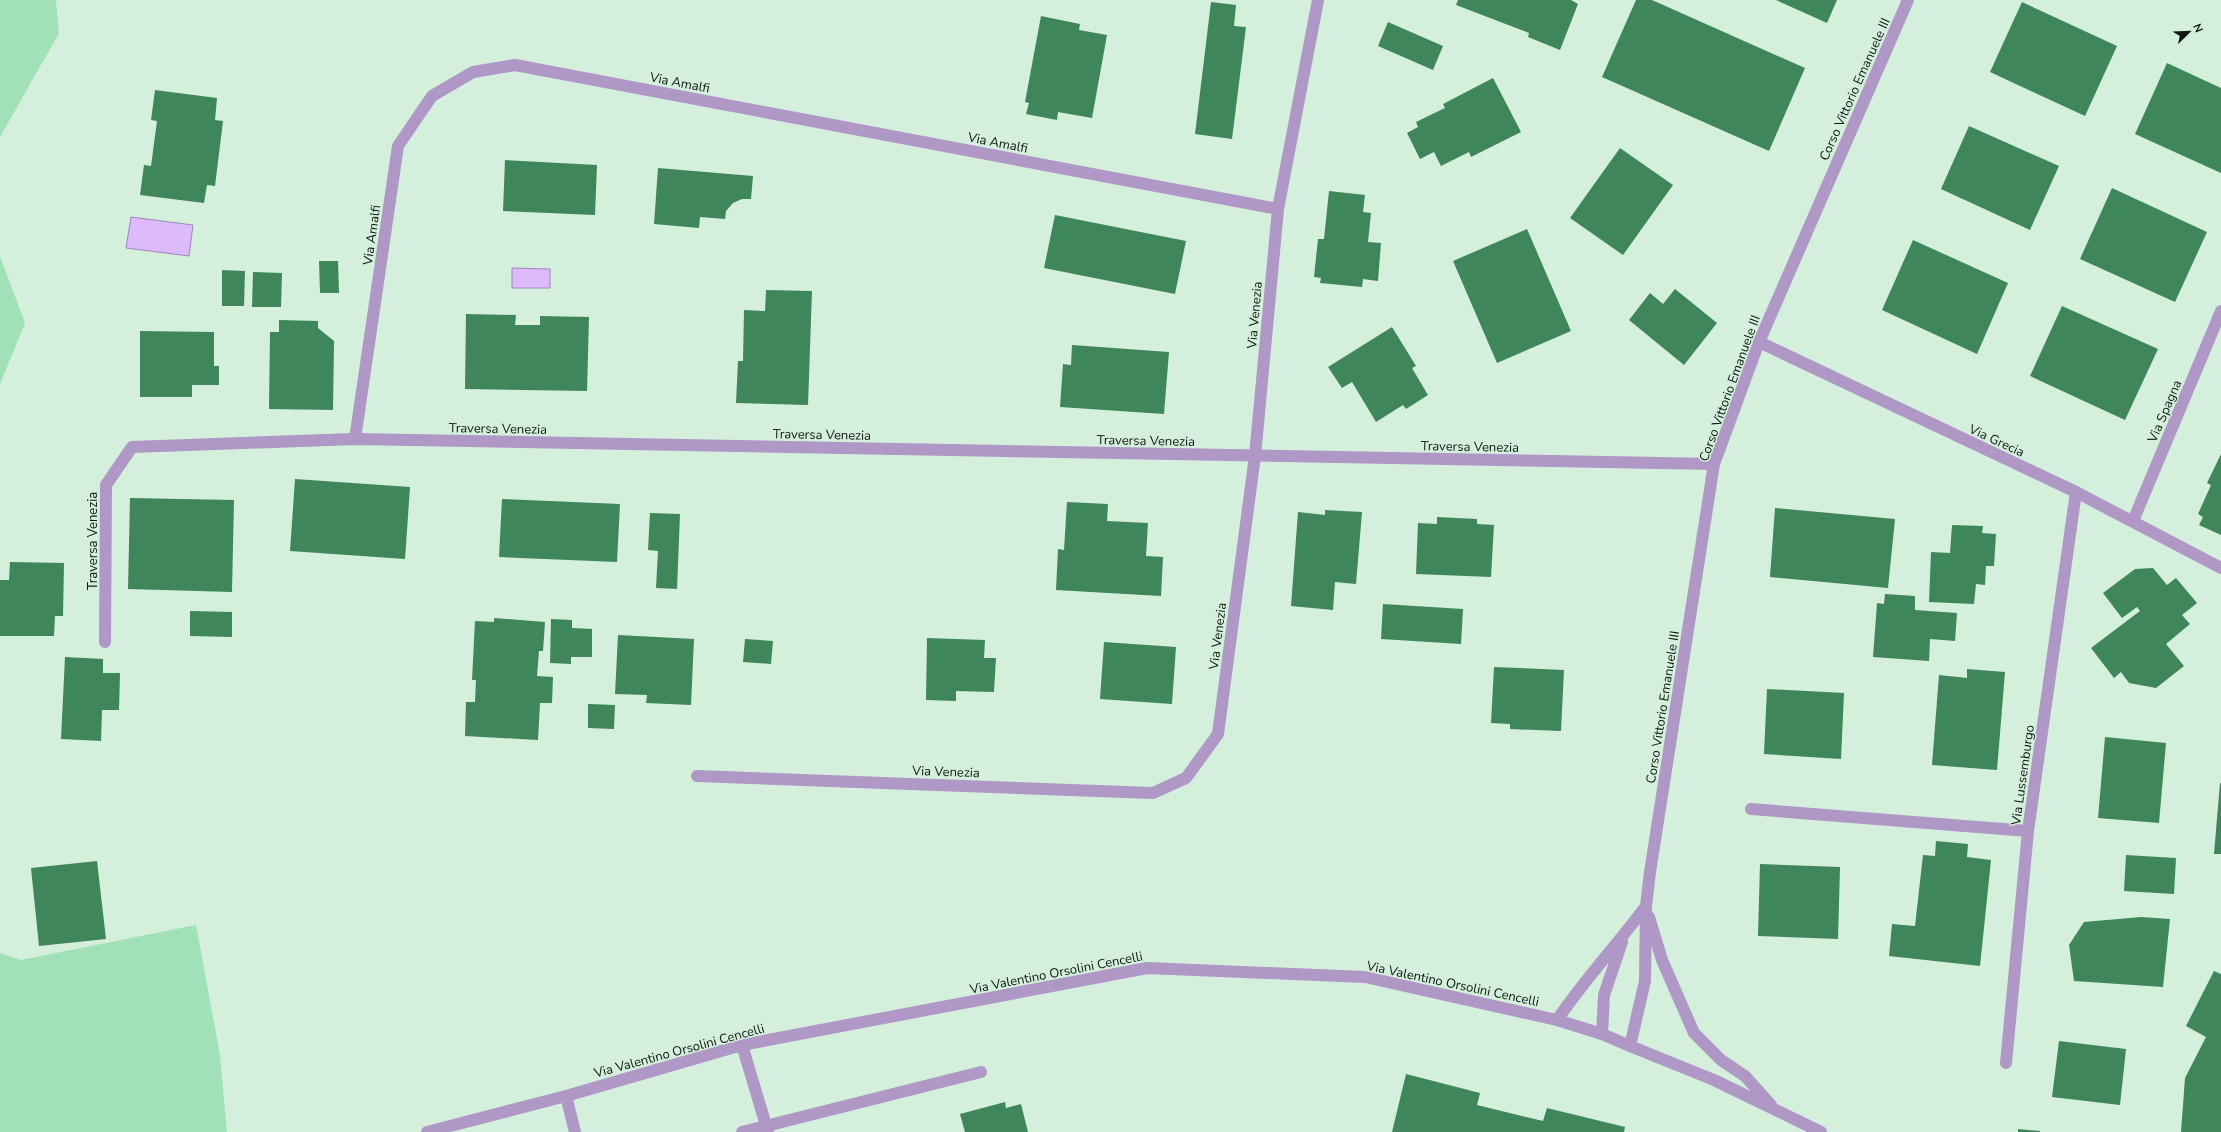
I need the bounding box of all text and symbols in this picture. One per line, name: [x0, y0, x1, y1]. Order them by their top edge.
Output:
north arrow: [2169, 12, 2209, 52]
street label: Corso Vittorio Emanuele III: [1815, 15, 1895, 164]
text: N: [2189, 22, 2206, 35]
street label: Via Amalfi: [647, 68, 711, 98]
street label: Via Amalfi: [965, 128, 1029, 158]
street label: Via Amalfi: [359, 204, 385, 267]
street label: Via Venezia: [1243, 281, 1267, 350]
street label: Corso Vittorio Emanuele III: [1695, 313, 1765, 464]
street label: Via Spagna: [2143, 377, 2186, 446]
street label: Traversa Venezia: [449, 419, 547, 439]
street label: Via Grecia: [1965, 420, 2027, 462]
street label: Traversa Venezia: [773, 425, 871, 445]
street label: Traversa Venezia: [1097, 431, 1195, 451]
street label: Traversa Venezia: [1421, 437, 1519, 457]
street label: Traversa Venezia: [84, 492, 102, 590]
street label: Via Venezia: [1205, 602, 1231, 672]
street label: Corso Vittorio Emanuele III: [1642, 629, 1684, 785]
street label: Via Lussemburgo: [2007, 724, 2039, 828]
street label: Via Venezia: [911, 762, 980, 782]
street label: Via Valentino Orsolini Cencelli: [967, 947, 1144, 999]
street label: Via Valentino Orsolini Cencelli: [1364, 957, 1541, 1011]
street label: Via Valentino Orsolini Cencelli: [591, 1020, 766, 1083]

